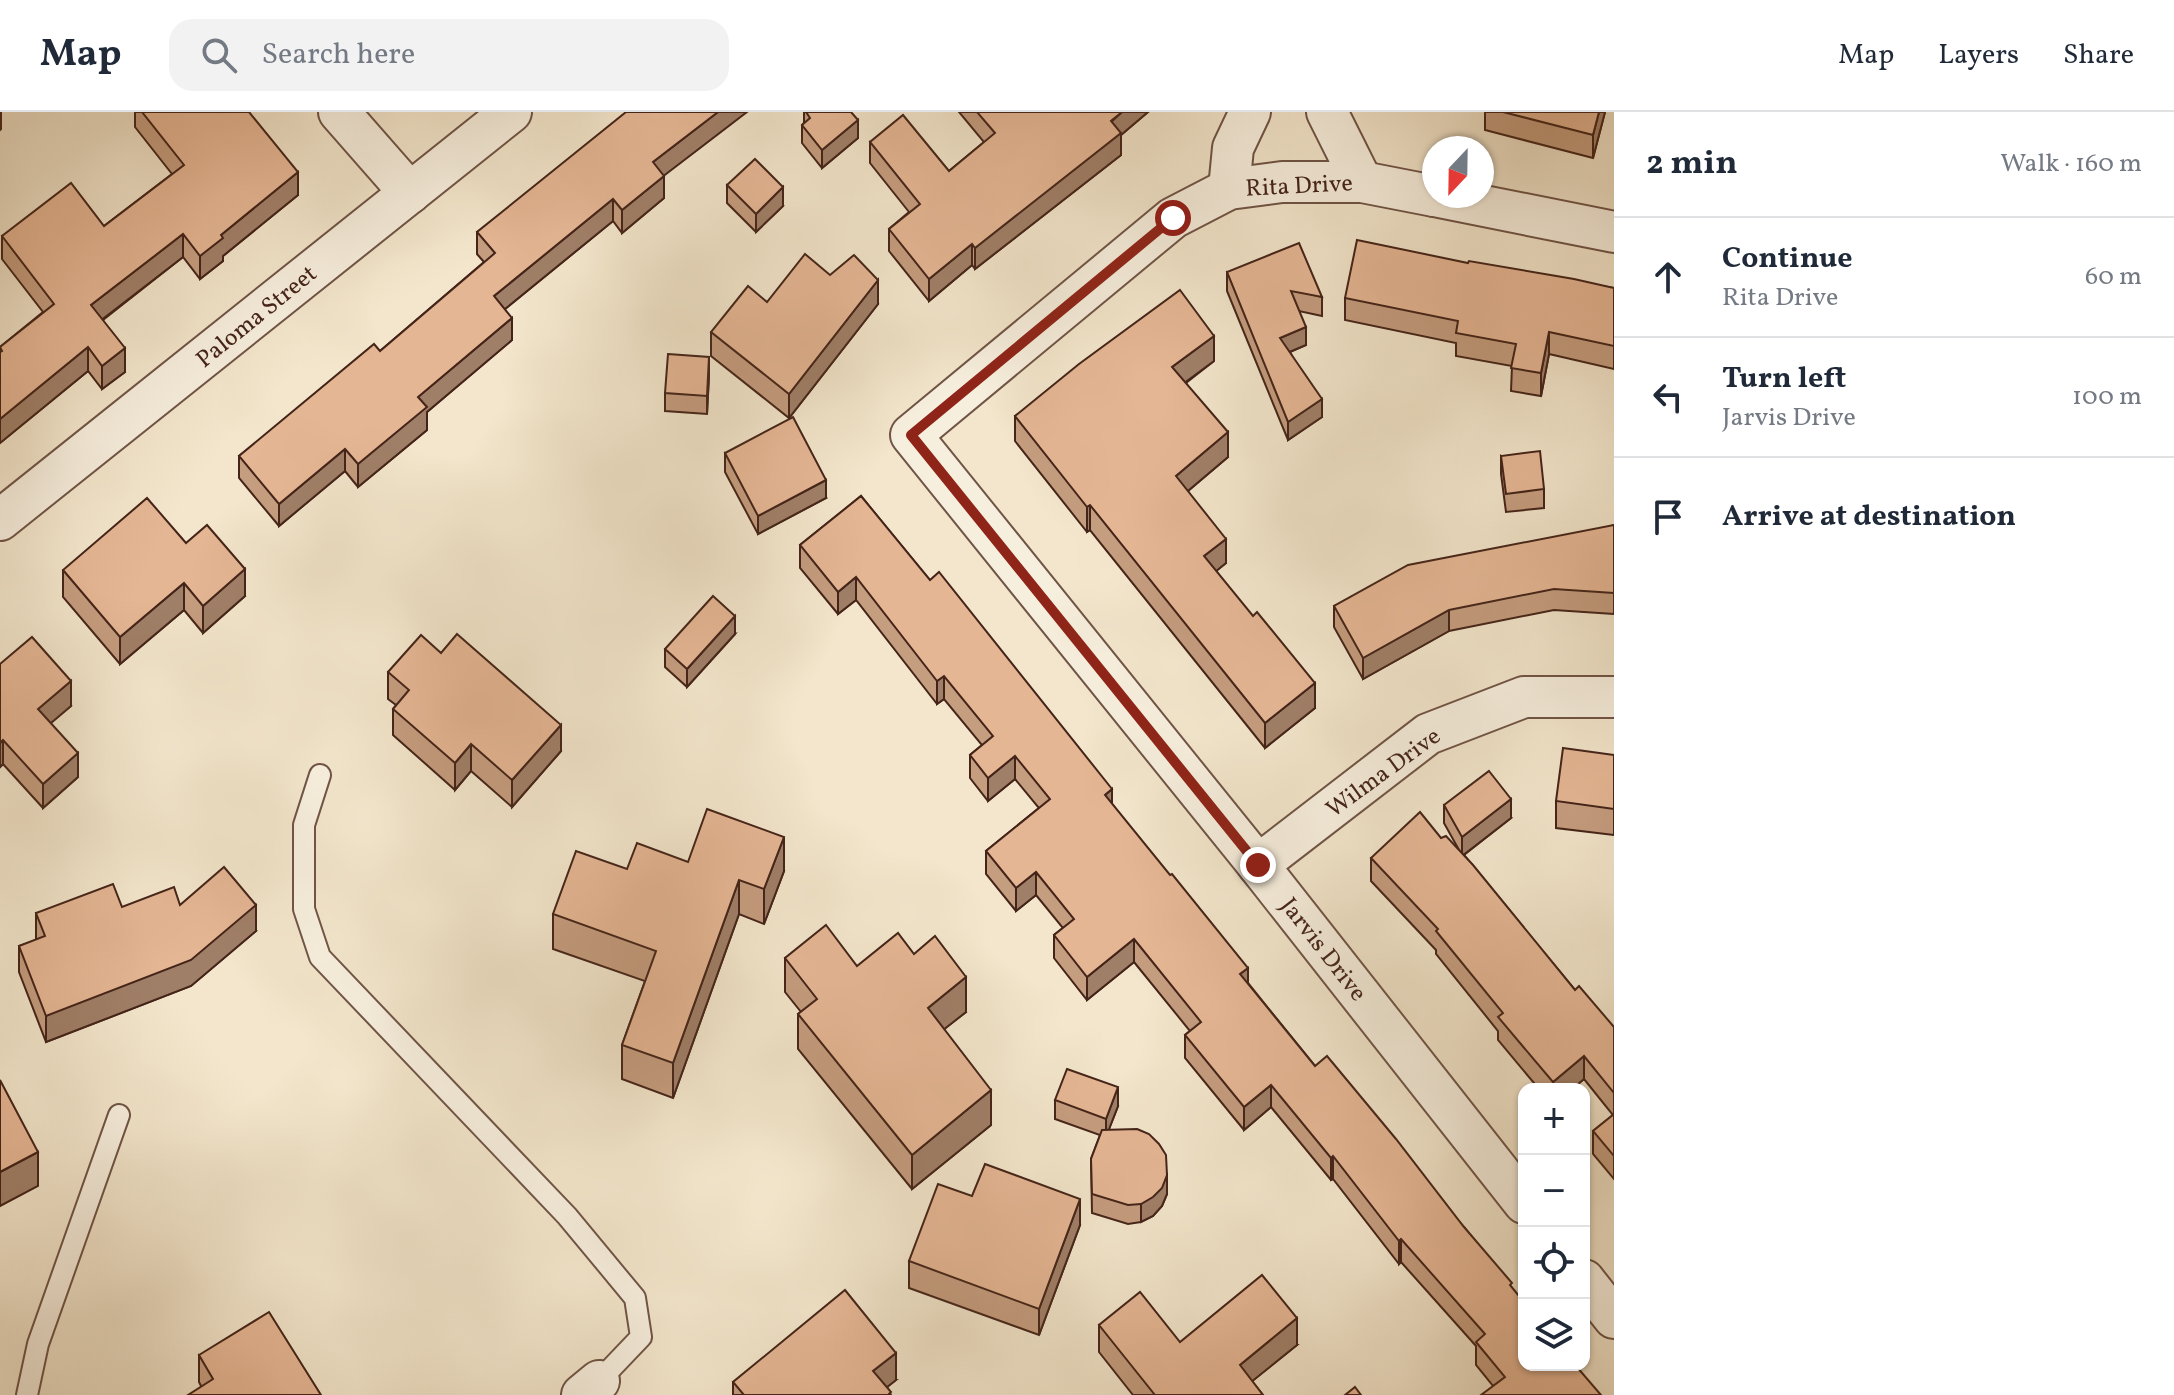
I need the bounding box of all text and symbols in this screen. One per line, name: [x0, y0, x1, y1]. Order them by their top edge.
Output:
search box: [169, 19, 729, 91]
text: Map: [40, 29, 121, 82]
icon: search: [197, 33, 241, 77]
text: Search here: [261, 34, 415, 76]
text: Map: [1838, 36, 1894, 75]
text: Layers: [1938, 36, 2019, 75]
text: Share: [2063, 36, 2134, 75]
north arrow: [1422, 136, 1494, 208]
text: 2 min: [1646, 141, 1738, 188]
text: Walk · 160 m: [2000, 146, 2142, 182]
street label: Rita Drive: [1245, 167, 1354, 207]
route start: [1155, 200, 1191, 236]
text: Continue: [1722, 238, 1853, 280]
icon: ahead: [1646, 255, 1690, 299]
street label: Paloma Street: [190, 258, 325, 377]
text: 60 m: [2085, 259, 2142, 295]
text: Rita Drive: [1722, 280, 1838, 316]
text: Turn left: [1722, 358, 1846, 400]
icon: left: [1646, 375, 1690, 419]
text: 100 m: [2072, 379, 2142, 415]
text: Jarvis Drive: [1722, 400, 1856, 436]
icon: arrive: [1646, 495, 1690, 539]
text: Arrive at destination: [1722, 496, 2016, 538]
street label: Wilma Drive: [1320, 720, 1449, 827]
route end: [1240, 847, 1276, 883]
street label: Jarvis Drive: [1271, 891, 1374, 1009]
map controls: [1518, 1083, 1590, 1371]
button: +: [1518, 1083, 1590, 1155]
button: −: [1518, 1155, 1590, 1227]
button: locate: [1518, 1227, 1590, 1299]
button: layers: [1518, 1299, 1590, 1371]

